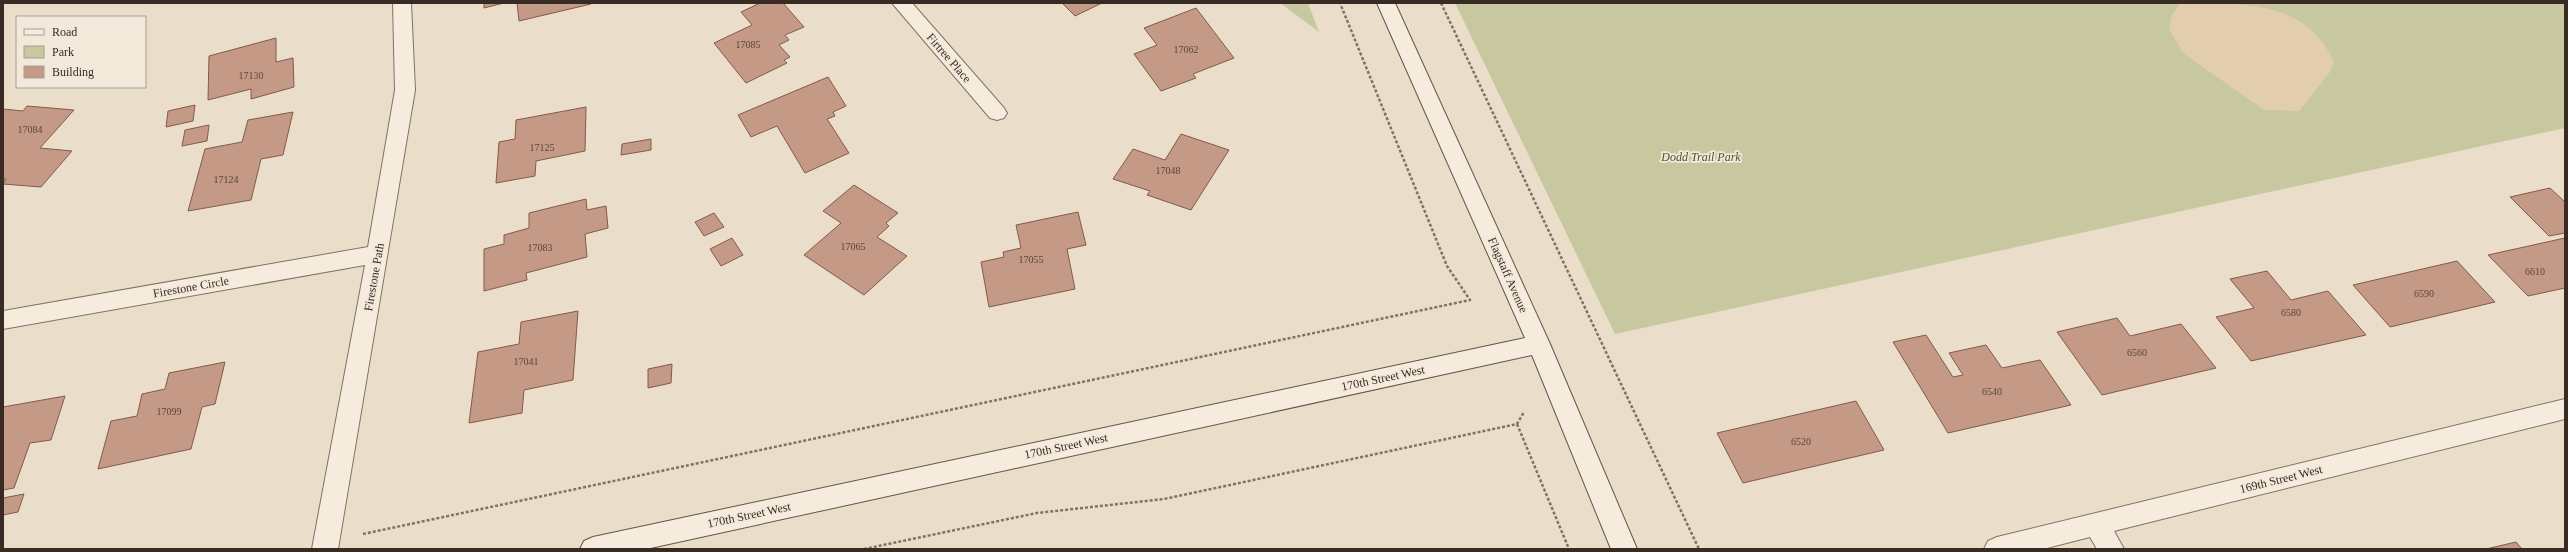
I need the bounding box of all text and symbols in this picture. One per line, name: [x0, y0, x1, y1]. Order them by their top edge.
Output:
legend: [16, 16, 146, 88]
text: Road: [52, 25, 77, 39]
street label: Firtree Place: [924, 30, 974, 86]
house number: 17085: [736, 39, 761, 50]
house number: 17062: [1174, 44, 1199, 55]
text: Park: [52, 45, 74, 59]
text: Building: [52, 65, 94, 79]
house number: 17130: [239, 70, 264, 81]
house number: 17084: [18, 124, 43, 135]
house number: 17125: [530, 142, 555, 153]
park label: Dodd Trail Park: [1660, 150, 1741, 164]
house number: 17048: [1156, 165, 1181, 176]
house number: 17124: [214, 174, 239, 185]
street label: Flagstaff Avenue: [1485, 235, 1531, 315]
house number: 17065: [841, 241, 866, 252]
street label: Firestone Path: [361, 242, 387, 312]
house number: 17083: [528, 242, 553, 253]
house number: 17055: [1019, 254, 1044, 265]
house number: 6610: [2525, 266, 2545, 277]
street label: Firestone Circle: [152, 273, 230, 301]
house number: 6590: [2414, 288, 2434, 299]
house number: 6580: [2281, 307, 2301, 318]
house number: 6560: [2127, 347, 2147, 358]
house number: 17041: [514, 356, 539, 367]
street label: 170th Street West: [1340, 362, 1427, 394]
house number: 6540: [1982, 386, 2002, 397]
house number: 17099: [157, 406, 182, 417]
street label: 170th Street West: [1023, 430, 1110, 462]
house number: 6520: [1791, 436, 1811, 447]
street label: 169th Street West: [2238, 462, 2324, 496]
street label: 170th Street West: [706, 499, 793, 531]

